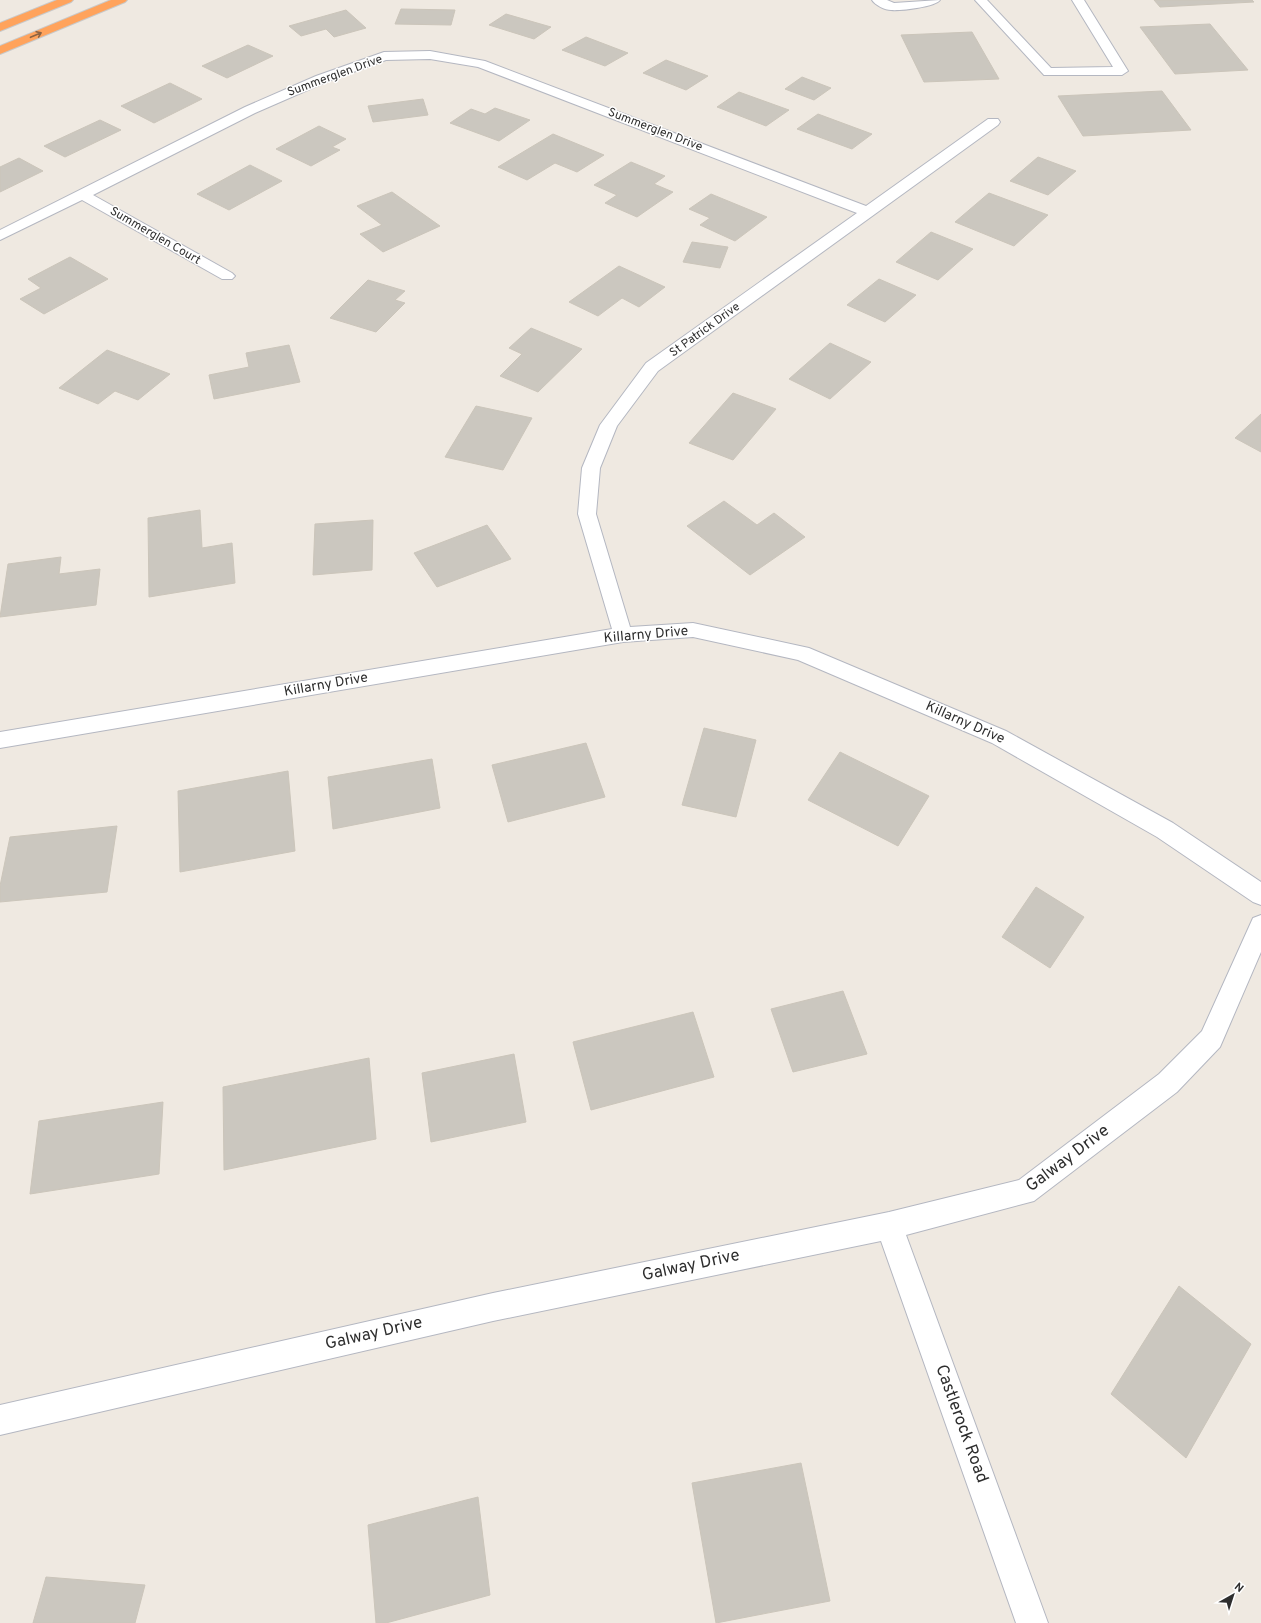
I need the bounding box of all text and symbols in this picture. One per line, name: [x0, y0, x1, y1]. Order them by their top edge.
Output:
one-way arrow: [30, 31, 42, 39]
street label: Summerglen Drive: [285, 51, 385, 101]
street label: Summerglen Drive: [605, 105, 705, 155]
street label: Summerglen Court: [107, 203, 203, 269]
street label: St Patrick Drive: [667, 299, 743, 361]
street label: Killarny Drive: [603, 623, 689, 647]
street label: Killarny Drive: [283, 669, 369, 701]
street label: Killarny Drive: [923, 698, 1007, 748]
street label: Galway Drive: [1022, 1120, 1114, 1198]
street label: Galway Drive: [640, 1245, 742, 1287]
street label: Galway Drive: [323, 1312, 425, 1356]
street label: Castlerock Road: [929, 1362, 993, 1486]
north arrow: [1213, 1575, 1253, 1615]
text: N: [1231, 1580, 1246, 1596]

